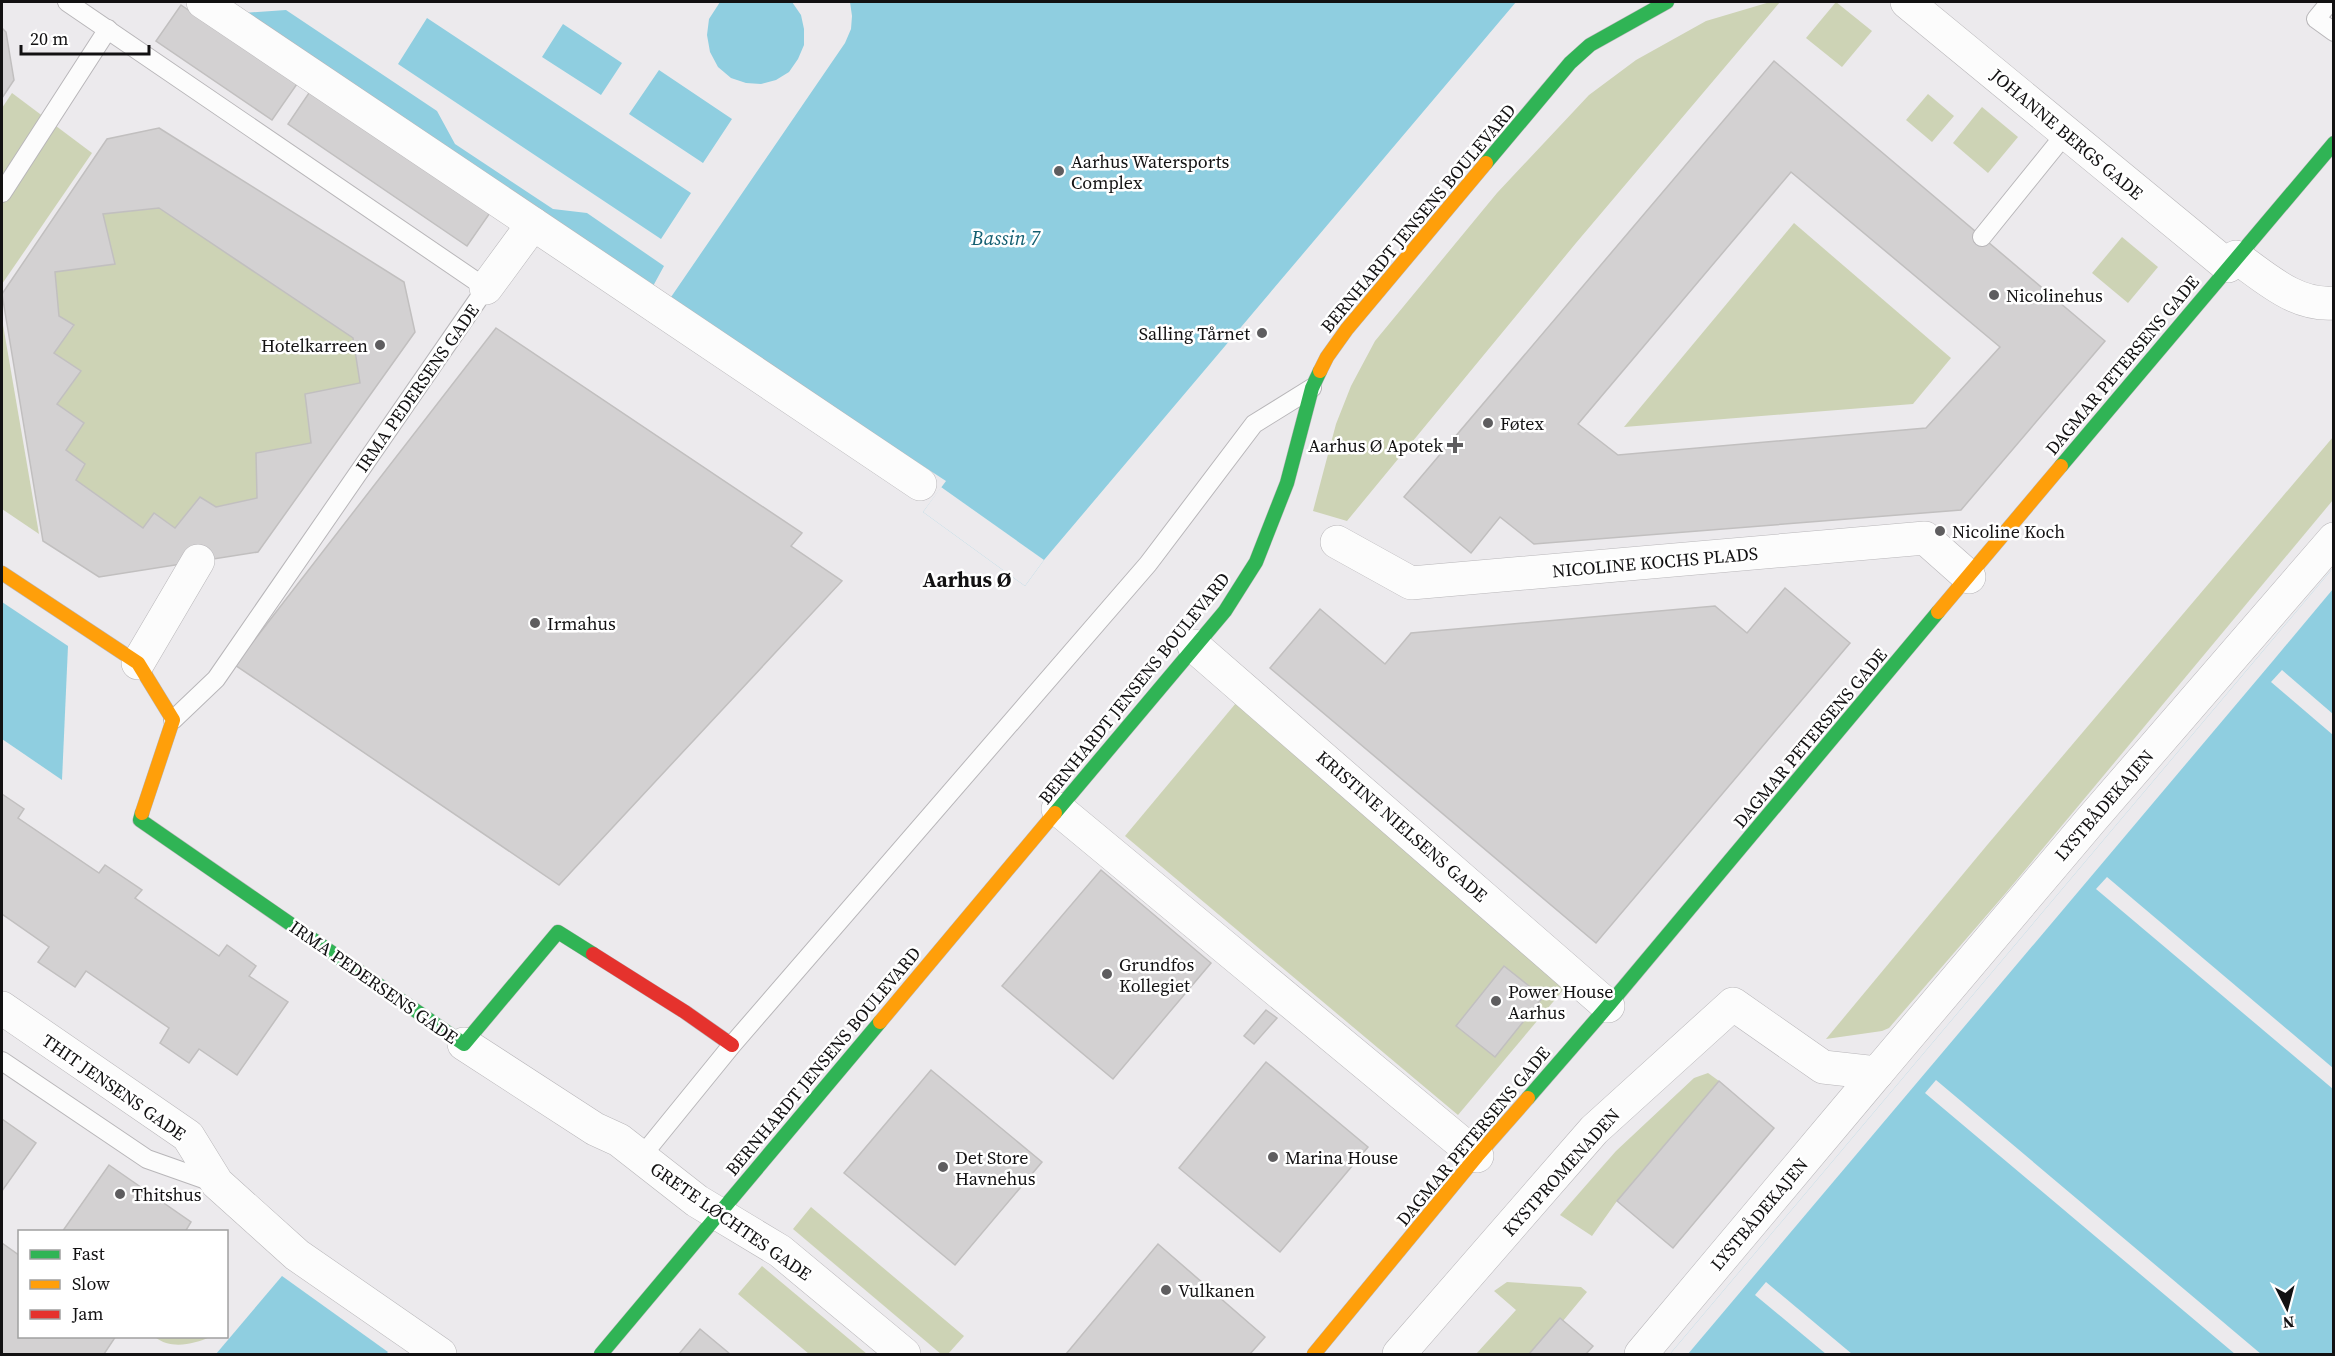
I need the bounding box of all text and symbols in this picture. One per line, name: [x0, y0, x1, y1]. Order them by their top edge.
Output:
scale bar: [21, 18, 148, 56]
text: 20 m: [30, 26, 68, 51]
street label: JOHANNE BERGS GADE: [1985, 62, 2149, 205]
street label: BERNHARDT JENSENS BOULEVARD: [1315, 98, 1521, 338]
place label: Aarhus Watersports Complex: [1071, 149, 1230, 195]
marker: Aarhus Watersports Complex: [1052, 164, 1066, 178]
water label: Bassin 7: [970, 224, 1042, 252]
street label: DAGMAR PETERSENS GADE: [2039, 270, 2205, 460]
place label: Nicolinehus: [2006, 283, 2103, 308]
marker: Nicolinehus: [1987, 288, 2001, 302]
street label: IRMA PEDERSENS GADE: [349, 299, 485, 477]
place label: Salling Tårnet: [1139, 321, 1250, 346]
marker: Salling Tårnet: [1255, 326, 1269, 340]
place label: Hotelkarreen: [261, 333, 368, 358]
marker: Hotelkarreen: [373, 338, 387, 352]
place label: Føtex: [1500, 411, 1544, 436]
marker: Føtex: [1481, 416, 1495, 430]
place label: Aarhus Ø Apotek: [1308, 433, 1443, 458]
marker: Aarhus Ø Apotek: [1448, 438, 1462, 452]
place label: Nicoline Koch: [1952, 519, 2065, 544]
marker: Nicoline Koch: [1933, 524, 1947, 538]
street label: NICOLINE KOCHS PLADS: [1551, 541, 1759, 583]
district label: Aarhus Ø: [923, 565, 1012, 594]
street label: BERNHARDT JENSENS BOULEVARD: [1032, 567, 1236, 809]
place label: Irmahus: [547, 611, 616, 636]
marker: Irmahus: [528, 616, 542, 630]
street label: DAGMAR PETERSENS GADE: [1727, 643, 1893, 833]
street label: LYSTBÅDEKAJEN: [2049, 744, 2159, 866]
street label: KRISTINE NIELSENS GADE: [1311, 745, 1493, 907]
street label: IRMA PEDERSENS GADE: [285, 914, 463, 1050]
street label: BERNHARDT JENSENS BOULEVARD: [720, 941, 926, 1181]
place label: Grundfos Kollegiet: [1119, 952, 1194, 998]
marker: Grundfos Kollegiet: [1100, 967, 1114, 981]
place label: Power House Aarhus: [1508, 979, 1614, 1025]
marker: Power House Aarhus: [1489, 994, 1503, 1008]
street label: THIT JENSENS GADE: [37, 1028, 191, 1146]
street label: DAGMAR PETERSENS GADE: [1390, 1041, 1556, 1231]
street label: KYSTPROMENADEN: [1497, 1103, 1625, 1241]
place label: Det Store Havnehus: [955, 1145, 1036, 1191]
place label: Marina House: [1285, 1145, 1398, 1170]
marker: Marina House: [1266, 1150, 1280, 1164]
street label: LYSTBÅDEKAJEN: [1705, 1152, 1813, 1276]
street label: GRETE LØCHTES GADE: [645, 1156, 817, 1286]
marker: Det Store Havnehus: [936, 1160, 950, 1174]
place label: Thitshus: [132, 1182, 202, 1207]
marker: Thitshus: [113, 1187, 127, 1201]
legend: [18, 1230, 228, 1338]
text: Fast: [72, 1241, 105, 1266]
text: Slow: [72, 1271, 110, 1296]
place label: Vulkanen: [1178, 1278, 1255, 1303]
north arrow: [2257, 1278, 2317, 1338]
marker: Vulkanen: [1159, 1283, 1173, 1297]
text: Jam: [71, 1301, 104, 1326]
text: N: [2281, 1311, 2296, 1335]

